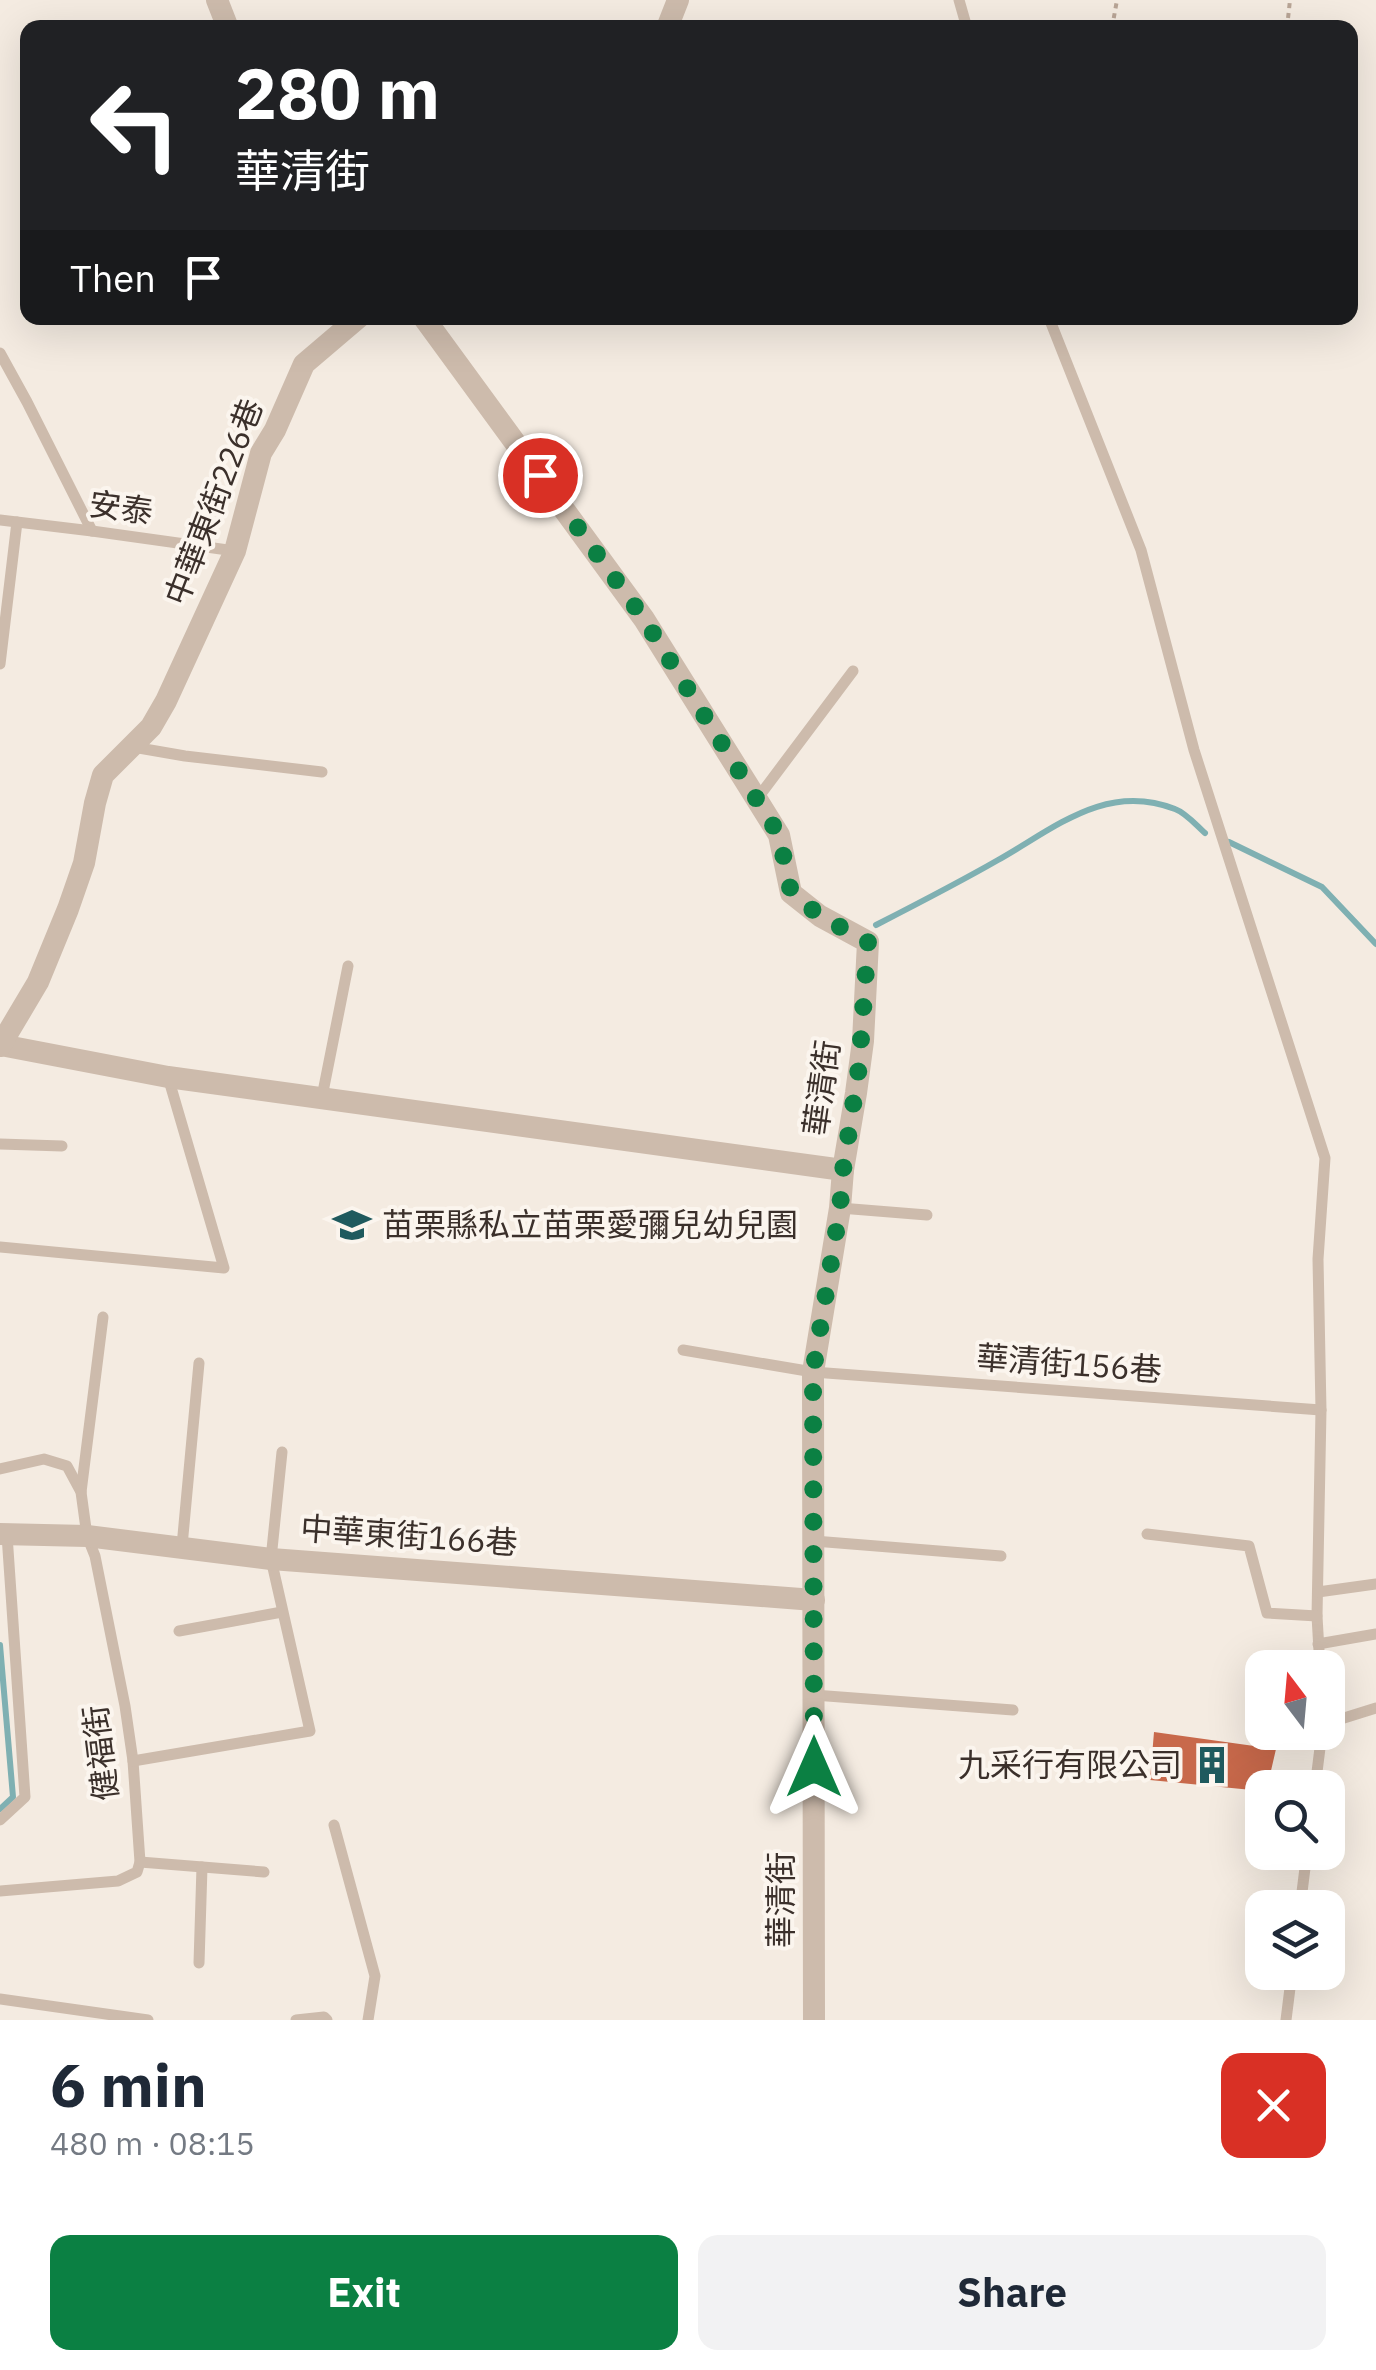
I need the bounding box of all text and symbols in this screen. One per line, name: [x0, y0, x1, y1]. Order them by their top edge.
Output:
text: 280 m: [235, 47, 440, 138]
icon: left: [70, 60, 200, 190]
text: 華清街: [235, 141, 370, 199]
icon: arrive: [176, 250, 231, 305]
text: Then: [70, 253, 156, 302]
street label: 中華東街226巷: [154, 393, 272, 611]
pin: [498, 433, 583, 518]
icon: arrive: [513, 448, 568, 503]
street label: 安泰: [87, 482, 156, 532]
street label: 華清街: [794, 1037, 848, 1138]
place label: 苗栗縣私立苗栗愛彌兒幼兒園: [382, 1203, 798, 1245]
school or university icon: 苗栗縣私立苗栗愛彌兒幼兒園: [331, 1204, 373, 1246]
street label: 華清街156巷: [975, 1336, 1163, 1390]
street label: 中華東街166巷: [299, 1506, 519, 1564]
north arrow: [1245, 1650, 1345, 1750]
map controls: [1245, 1650, 1345, 1990]
street label: 健福街: [73, 1703, 127, 1803]
position arrow: [762, 1715, 866, 1819]
place label: 九采行有限公司: [958, 1743, 1182, 1785]
building icon: 九采行有限公司: [1191, 1744, 1233, 1786]
button: search: [1245, 1770, 1345, 1870]
street label: 華清街: [759, 1852, 801, 1948]
button: layers: [1245, 1890, 1345, 1990]
text: 6 min: [50, 2045, 207, 2124]
button: close: [1221, 2053, 1326, 2158]
text: 480 m · 08:15: [50, 2122, 255, 2164]
button: Exit: [50, 2235, 678, 2350]
button: Share: [698, 2235, 1326, 2350]

